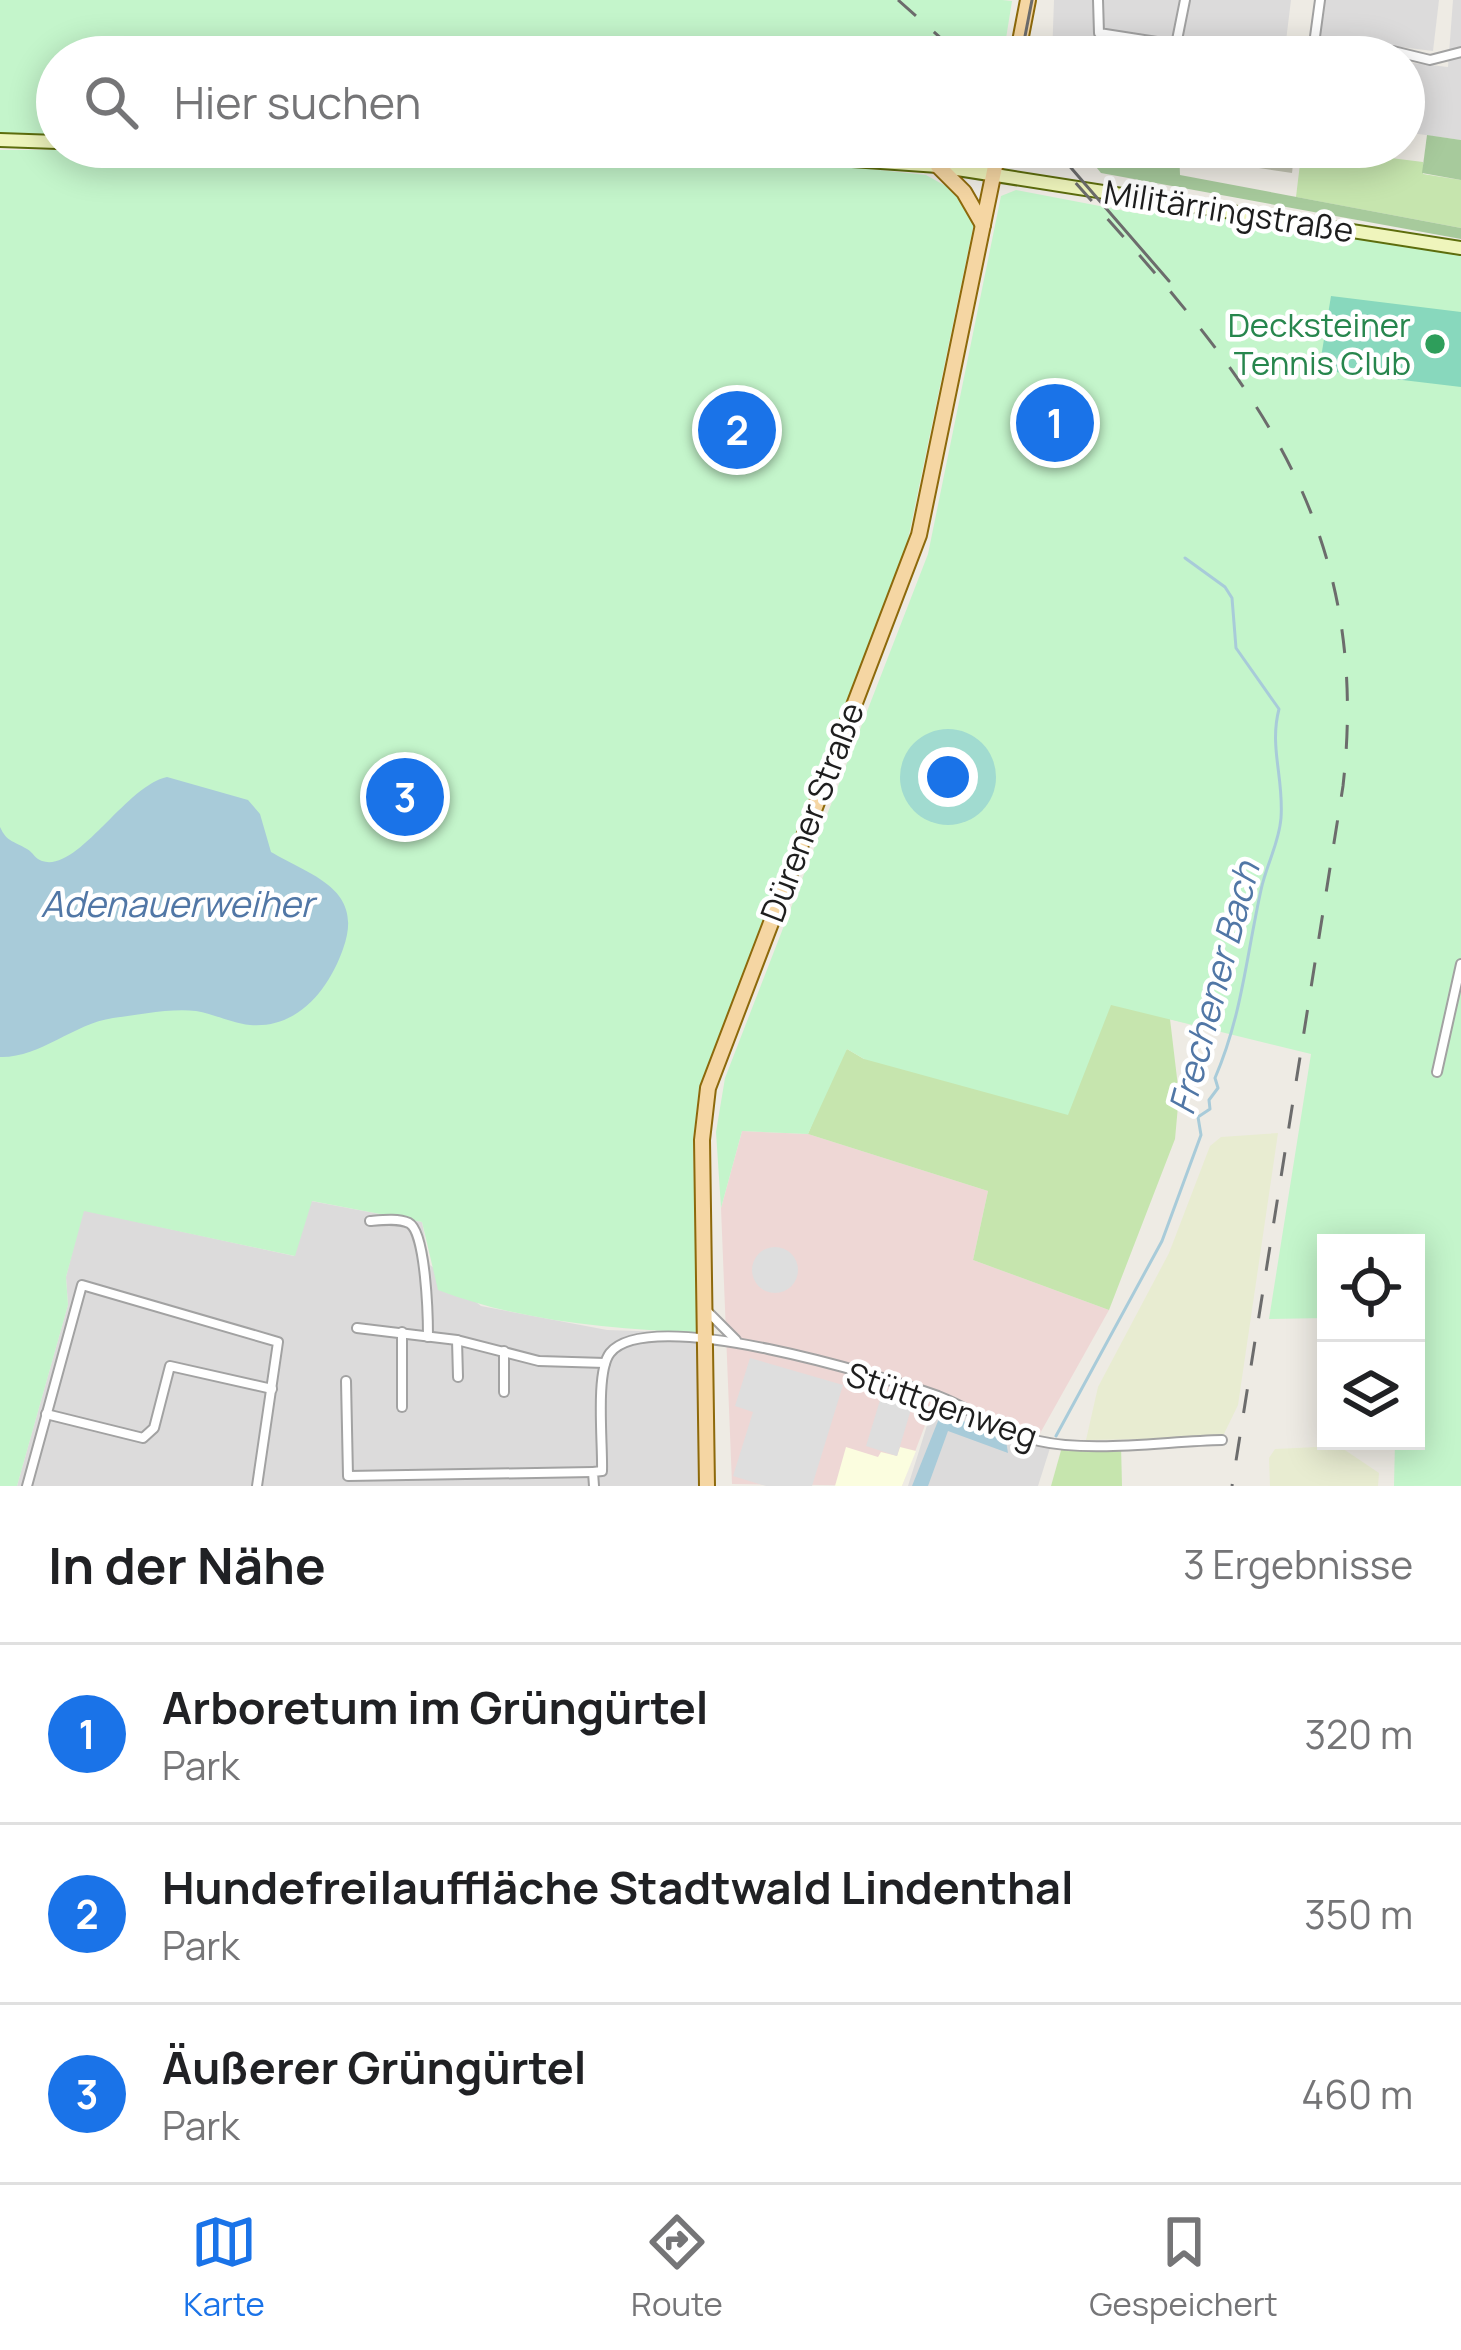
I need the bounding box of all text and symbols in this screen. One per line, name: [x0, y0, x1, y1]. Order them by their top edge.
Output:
search box: [36, 36, 1425, 168]
icon: search: [78, 69, 144, 135]
text: Hier suchen: [174, 71, 421, 133]
street label: Militärringstraße: [1101, 169, 1357, 252]
place label: Decksteiner Tennis Club: [1228, 302, 1411, 385]
marker: Decksteiner Tennis Club: [1422, 331, 1448, 357]
pin: 1: [1016, 378, 1094, 468]
pin: 2: [698, 385, 776, 475]
street label: Dürener Straße: [749, 696, 874, 928]
your location: [918, 747, 978, 807]
pin: 3: [366, 752, 444, 842]
water label: Frechener Bach: [1156, 855, 1271, 1120]
water label: Adenauerweiher: [40, 879, 318, 928]
map controls: [1317, 1234, 1425, 1450]
button: locate: [1317, 1234, 1425, 1342]
button: layers: [1317, 1342, 1425, 1450]
street label: Stüttgenweg: [841, 1351, 1044, 1458]
text: In der Nähe: [48, 1530, 326, 1599]
text: 3 Ergebnisse: [1183, 1537, 1413, 1591]
text: Arboretum im Grüngürtel: [162, 1676, 708, 1738]
text: 1: [78, 1707, 96, 1761]
text: 320 m: [1305, 1707, 1413, 1761]
text: Park: [162, 1738, 240, 1792]
text: Hundefreilauffläche Stadtwald Lindenthal: [162, 1856, 1074, 1918]
text: 2: [75, 1887, 99, 1941]
text: 350 m: [1304, 1887, 1413, 1941]
text: Park: [162, 1918, 240, 1972]
text: Äußerer Grüngürtel: [162, 2036, 586, 2098]
text: 3: [76, 2067, 98, 2121]
text: 460 m: [1301, 2067, 1413, 2121]
text: Park: [162, 2098, 240, 2152]
tab: Karte: [183, 2209, 265, 2326]
tab: Route: [631, 2209, 723, 2326]
tab: Gespeichert: [1089, 2209, 1278, 2326]

